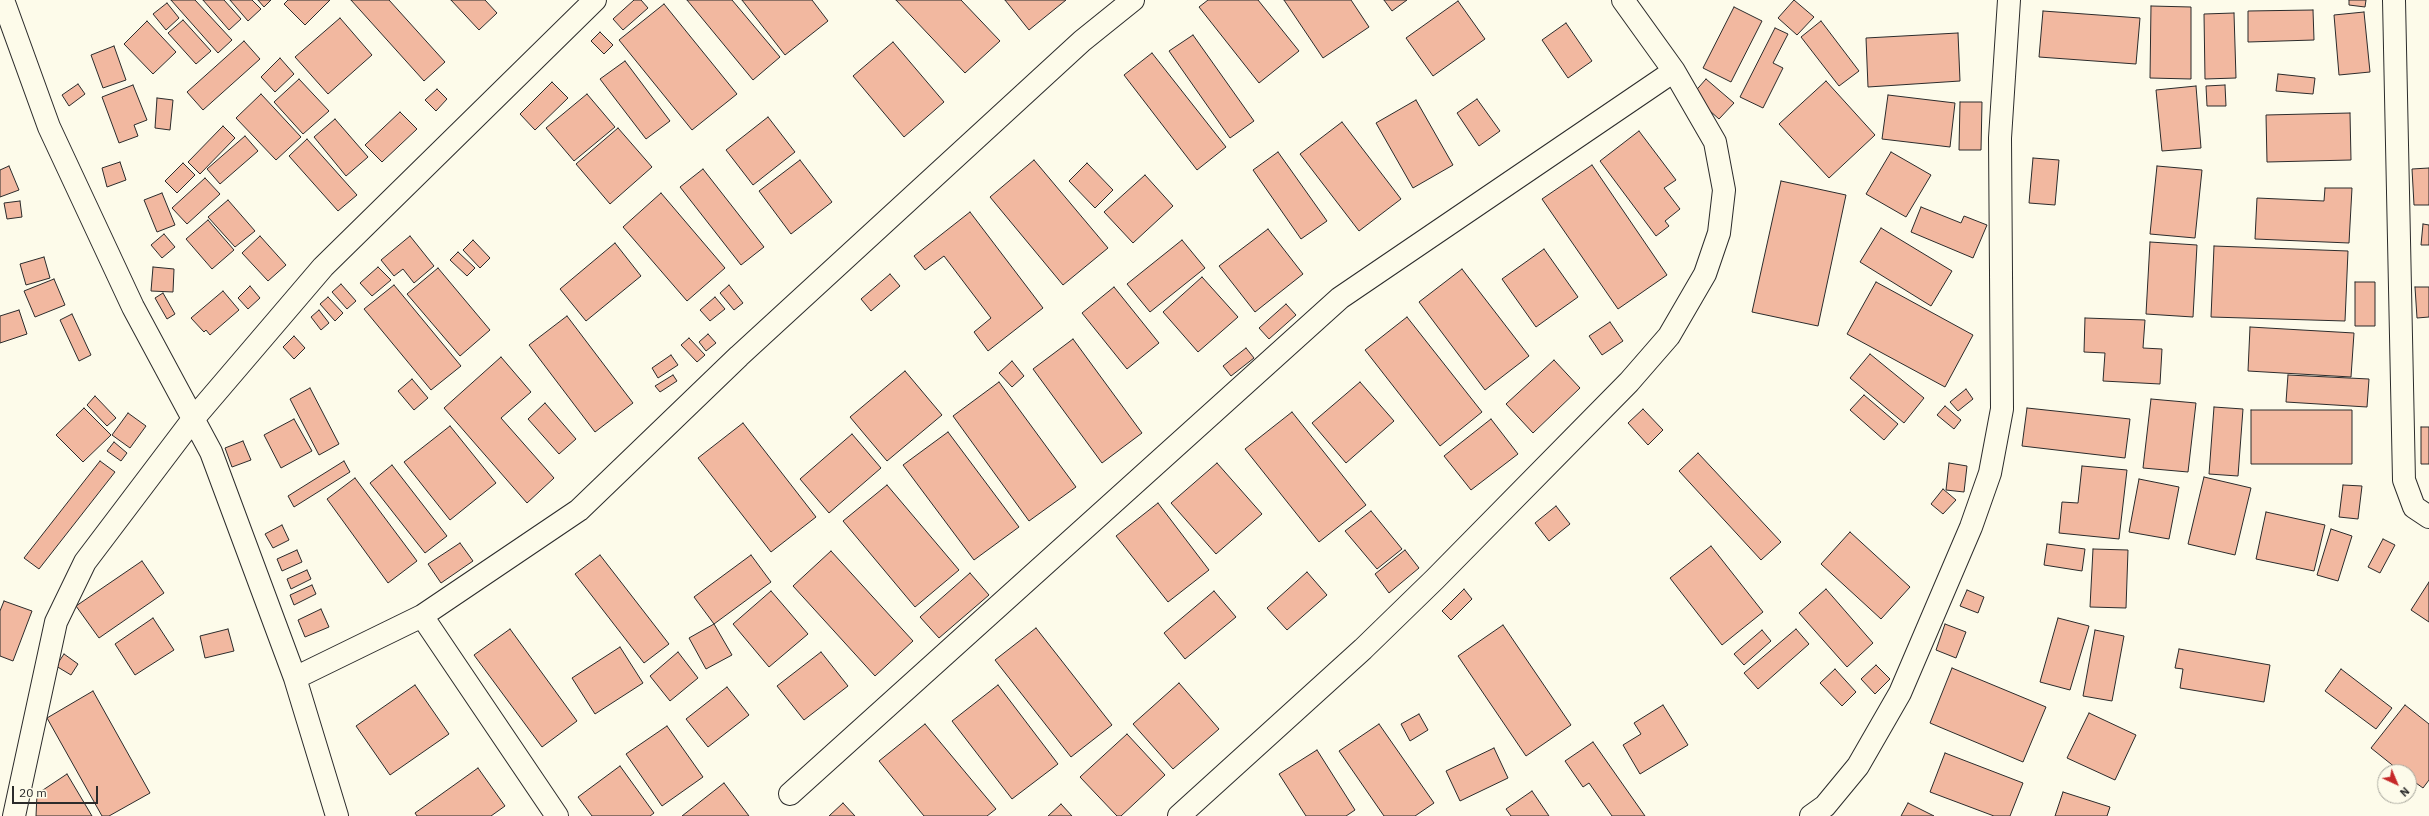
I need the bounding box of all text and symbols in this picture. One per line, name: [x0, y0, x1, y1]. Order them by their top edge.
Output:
north arrow: [2377, 764, 2417, 804]
scale bar: [14, 778, 100, 804]
text: N: [2397, 784, 2412, 800]
text: 20 m: [19, 785, 47, 800]

